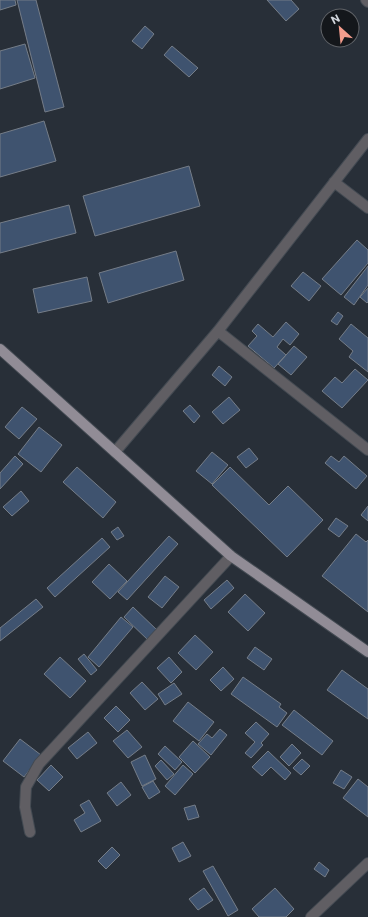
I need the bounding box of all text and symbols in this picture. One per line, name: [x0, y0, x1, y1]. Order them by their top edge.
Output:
north arrow: [320, 8, 360, 48]
text: N: [329, 11, 342, 26]

